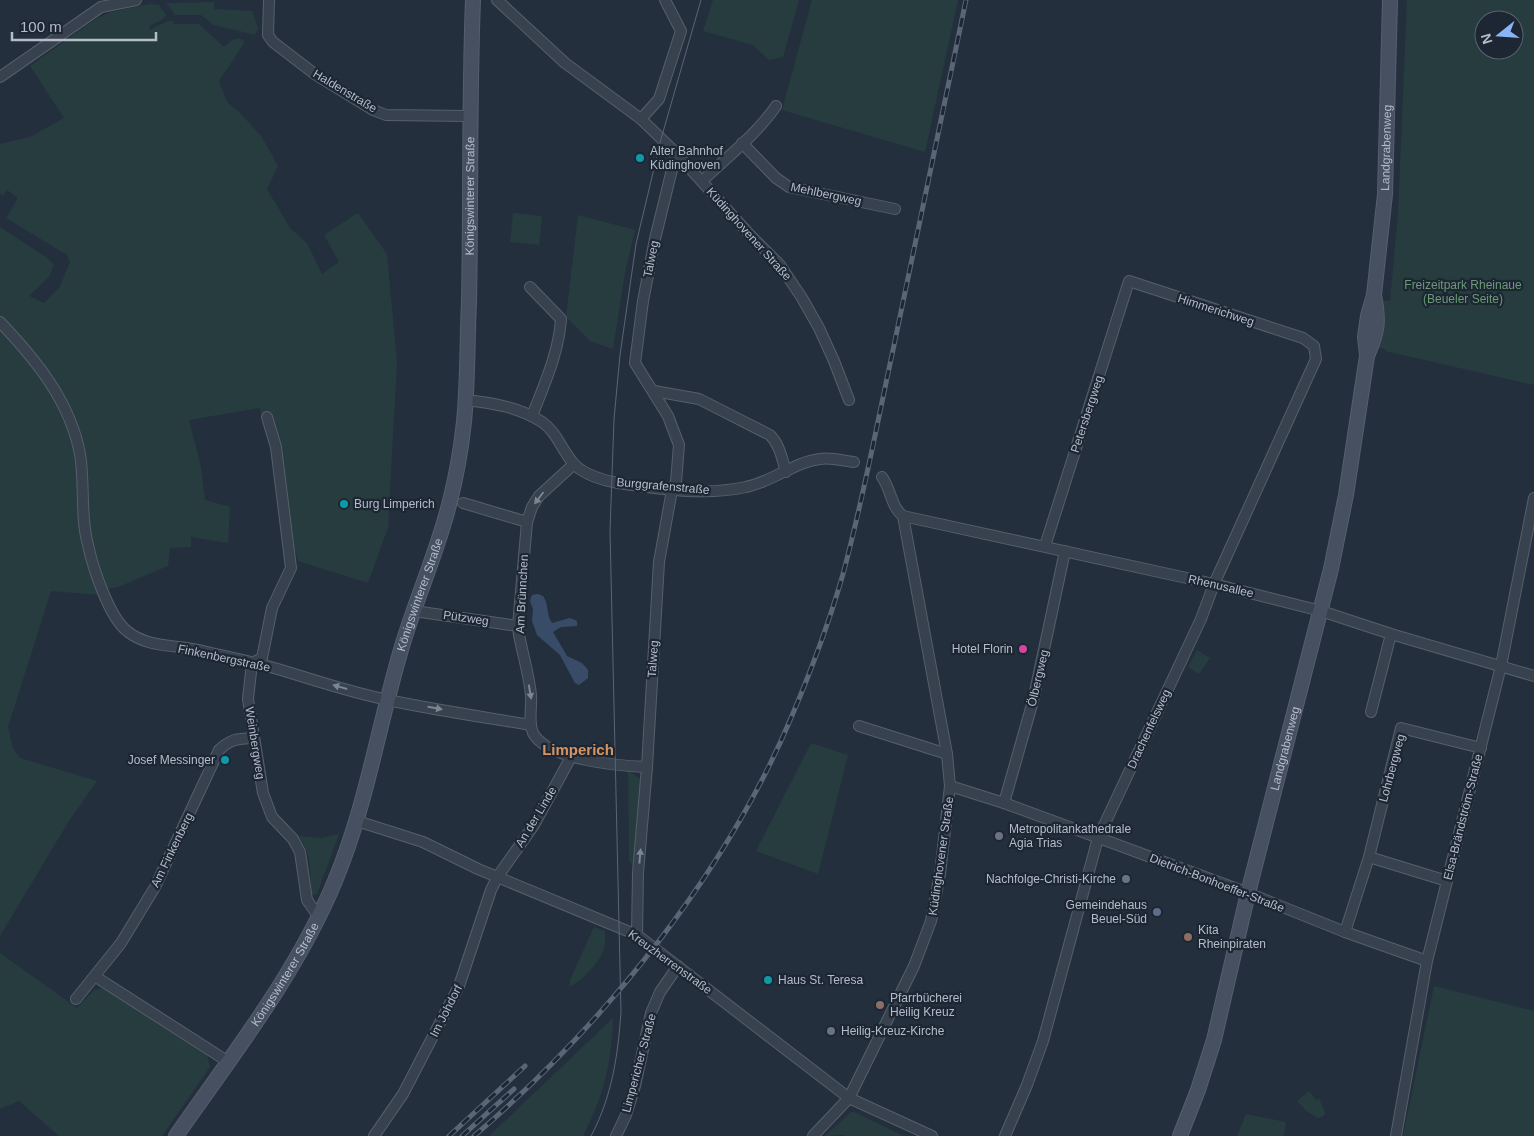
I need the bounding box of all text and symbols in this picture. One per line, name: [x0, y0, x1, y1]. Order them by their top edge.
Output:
scale bar: [12, 10, 156, 42]
north arrow: [1474, 10, 1524, 60]
text: 100 m: [20, 18, 62, 35]
text: N: [1477, 32, 1496, 46]
street label: Haldenstraße: [311, 66, 380, 116]
street label: Landgrabenweg: [1378, 104, 1394, 191]
street label: Königswinterer Straße: [463, 136, 477, 255]
place label: Alter Bahnhof Küdinghoven: [650, 144, 723, 172]
marker: Alter Bahnhof Küdinghoven: [634, 152, 646, 164]
street label: Mehlbergweg: [789, 180, 863, 208]
street label: Küdinghovener Straße: [704, 185, 795, 284]
street label: Talweg: [641, 239, 661, 279]
park label: Freizeitpark Rheinaue (Beueler Seite): [1404, 278, 1522, 306]
street label: Himmerichweg: [1176, 291, 1256, 329]
street label: Petersbergweg: [1068, 373, 1106, 455]
street label: Burggrafenstraße: [616, 475, 710, 497]
one-way arrow: [534, 491, 544, 505]
place label: Burg Limperich: [354, 497, 435, 511]
marker: Burg Limperich: [338, 498, 350, 510]
street label: Königswinterer Straße: [394, 536, 446, 653]
street label: Am Brünnchen: [513, 554, 531, 634]
street label: Rhenusallee: [1187, 572, 1255, 600]
street label: Pützweg: [442, 608, 490, 628]
street label: Talweg: [645, 640, 661, 678]
street label: Finkenbergstraße: [177, 641, 272, 675]
place label: Hotel Florin: [952, 642, 1013, 656]
marker: Hotel Florin: [1017, 643, 1029, 655]
street label: Ölbergweg: [1025, 648, 1051, 708]
one-way arrow: [333, 683, 348, 691]
one-way arrow: [526, 684, 534, 700]
street label: Drachenfelsweg: [1124, 687, 1174, 771]
one-way arrow: [428, 705, 444, 713]
street label: Landgrabenweg: [1268, 705, 1303, 792]
street label: Weinbergweg: [242, 706, 268, 780]
street label: Lohrbergweg: [1376, 732, 1408, 804]
district label: Limperich: [542, 741, 614, 758]
street label: Elsa-Brändström-Straße: [1441, 752, 1486, 881]
place label: Josef Messinger: [128, 753, 215, 767]
marker: Josef Messinger: [219, 754, 231, 766]
street label: An der Linde: [512, 784, 560, 850]
street label: Küdinghovener Straße: [926, 795, 956, 916]
street label: Am Finkenberg: [148, 810, 196, 890]
place label: Metropolitankathedrale Agia Trias: [1009, 822, 1131, 850]
marker: Metropolitankathedrale Agia Trias: [993, 830, 1005, 842]
one-way arrow: [636, 847, 644, 863]
street label: Dietrich-Bonhoeffer-Straße: [1148, 851, 1287, 915]
place label: Nachfolge-Christi-Kirche: [986, 872, 1116, 886]
marker: Nachfolge-Christi-Kirche: [1120, 873, 1132, 885]
place label: Gemeindehaus Beuel-Süd: [1066, 898, 1147, 926]
marker: Gemeindehaus Beuel-Süd: [1151, 906, 1163, 918]
street label: Königswinterer Straße: [248, 920, 322, 1029]
place label: Kita Rheinpiraten: [1198, 923, 1266, 951]
street label: Kreuzherrenstraße: [625, 927, 715, 997]
marker: Kita Rheinpiraten: [1182, 931, 1194, 943]
place label: Haus St. Teresa: [778, 973, 863, 987]
marker: Haus St. Teresa: [762, 974, 774, 986]
street label: Im Johdorf: [427, 982, 465, 1039]
place label: Pfarrbücherei Heilig Kreuz: [890, 991, 962, 1019]
marker: Pfarrbücherei Heilig Kreuz: [874, 999, 886, 1011]
street label: Limpericher Straße: [619, 1012, 659, 1114]
place label: Heilig-Kreuz-Kirche: [841, 1024, 945, 1038]
marker: Heilig-Kreuz-Kirche: [825, 1025, 837, 1037]

